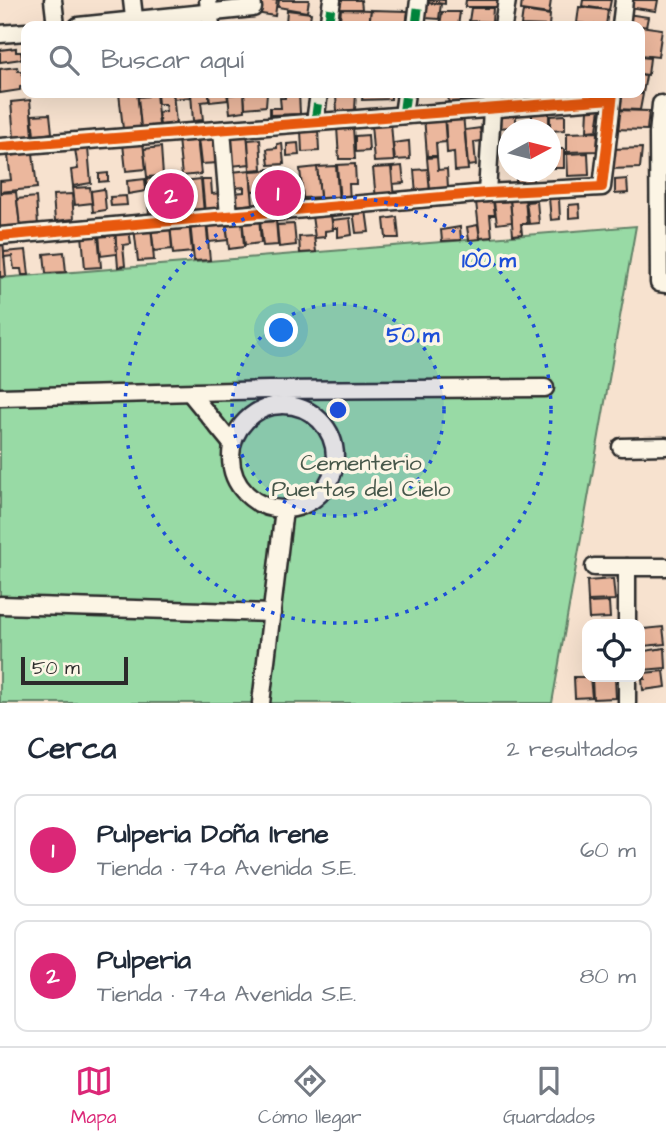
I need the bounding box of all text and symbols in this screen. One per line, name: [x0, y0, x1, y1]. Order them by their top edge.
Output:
search box: [21, 21, 645, 98]
icon: search: [45, 41, 83, 79]
text: Buscar aquí: [101, 42, 244, 78]
north arrow: [498, 119, 561, 182]
pin: 1: [255, 167, 301, 219]
pin: 2: [148, 170, 194, 222]
text: 100 m: [462, 246, 517, 275]
your location: [264, 313, 298, 347]
text: 50 m: [387, 321, 440, 350]
centre of rings: [326, 398, 350, 422]
park label: Cementerio Puertas del Cielo: [271, 447, 451, 505]
map controls: [582, 619, 645, 682]
button: locate: [582, 619, 645, 682]
scale bar: [21, 654, 128, 686]
text: 50 m: [32, 655, 80, 682]
text: Cerca: [28, 728, 116, 770]
text: 2 resultados: [506, 733, 638, 765]
text: Pulperia Doña Irene: [97, 816, 329, 852]
text: 1: [52, 834, 54, 866]
text: 60 m: [580, 834, 636, 866]
text: Tienda · 74a Avenida S.E.: [97, 852, 356, 884]
text: Pulperia: [97, 942, 191, 978]
text: 2: [46, 960, 60, 992]
text: 80 m: [579, 960, 636, 992]
text: Tienda · 74a Avenida S.E.: [97, 978, 356, 1010]
tab: Mapa: [71, 1062, 116, 1131]
tab: Cómo llegar: [258, 1062, 361, 1131]
tab: Guardados: [503, 1062, 595, 1131]

